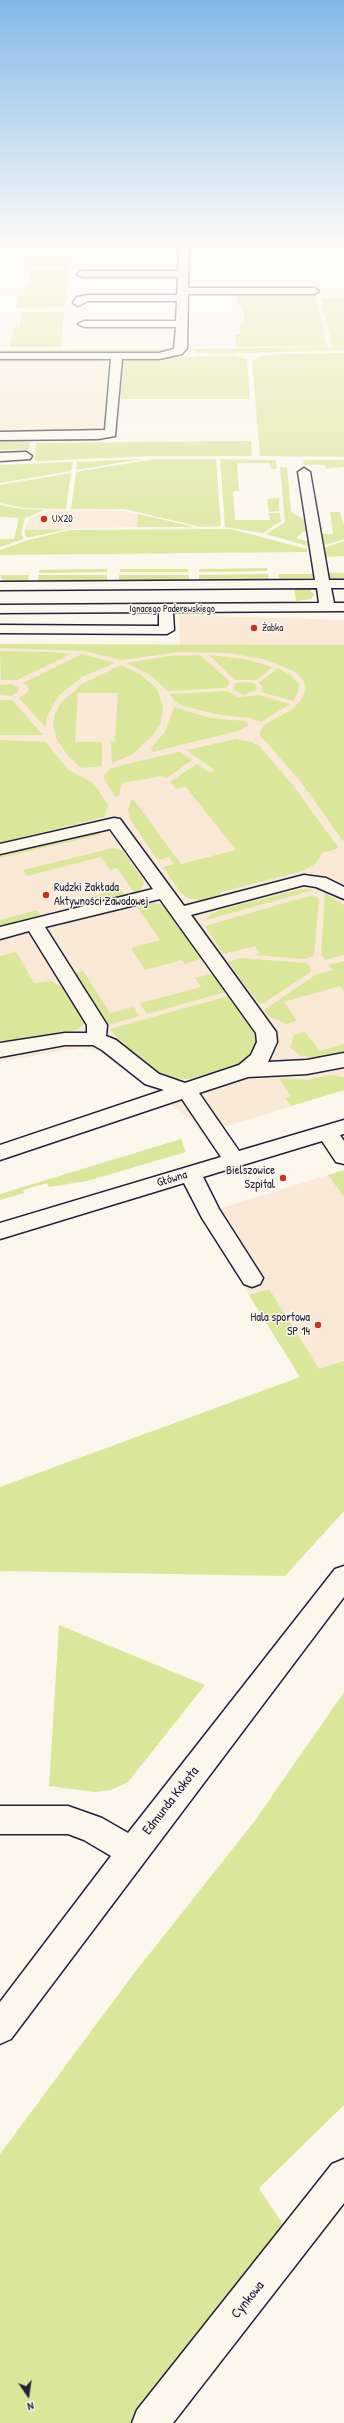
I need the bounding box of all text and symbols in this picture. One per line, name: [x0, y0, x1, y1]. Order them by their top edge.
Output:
place label: UX20: [52, 513, 73, 525]
marker: UX20: [39, 514, 49, 524]
street label: Ignacego Paderewskiego: [129, 603, 215, 615]
place label: Żabka: [262, 622, 283, 634]
marker: Żabka: [249, 623, 259, 633]
place label: Rudzki Zakłada Aktywności Zawodowej: [54, 881, 148, 909]
marker: Rudzki Zakłada Aktywności Zawodowej: [41, 890, 51, 900]
place label: Bielszowice Szpital: [226, 1164, 275, 1192]
street label: Główna: [155, 1168, 189, 1190]
marker: Bielszowice Szpital: [278, 1173, 288, 1183]
place label: Hala sportowa SP 14: [251, 1311, 310, 1339]
marker: Hala sportowa SP 14: [313, 1320, 323, 1330]
street label: Edmunda Kokota: [139, 1764, 203, 1838]
street label: Cynkowa: [228, 2278, 268, 2322]
north arrow: [8, 2375, 48, 2415]
text: N: [26, 2399, 35, 2414]

